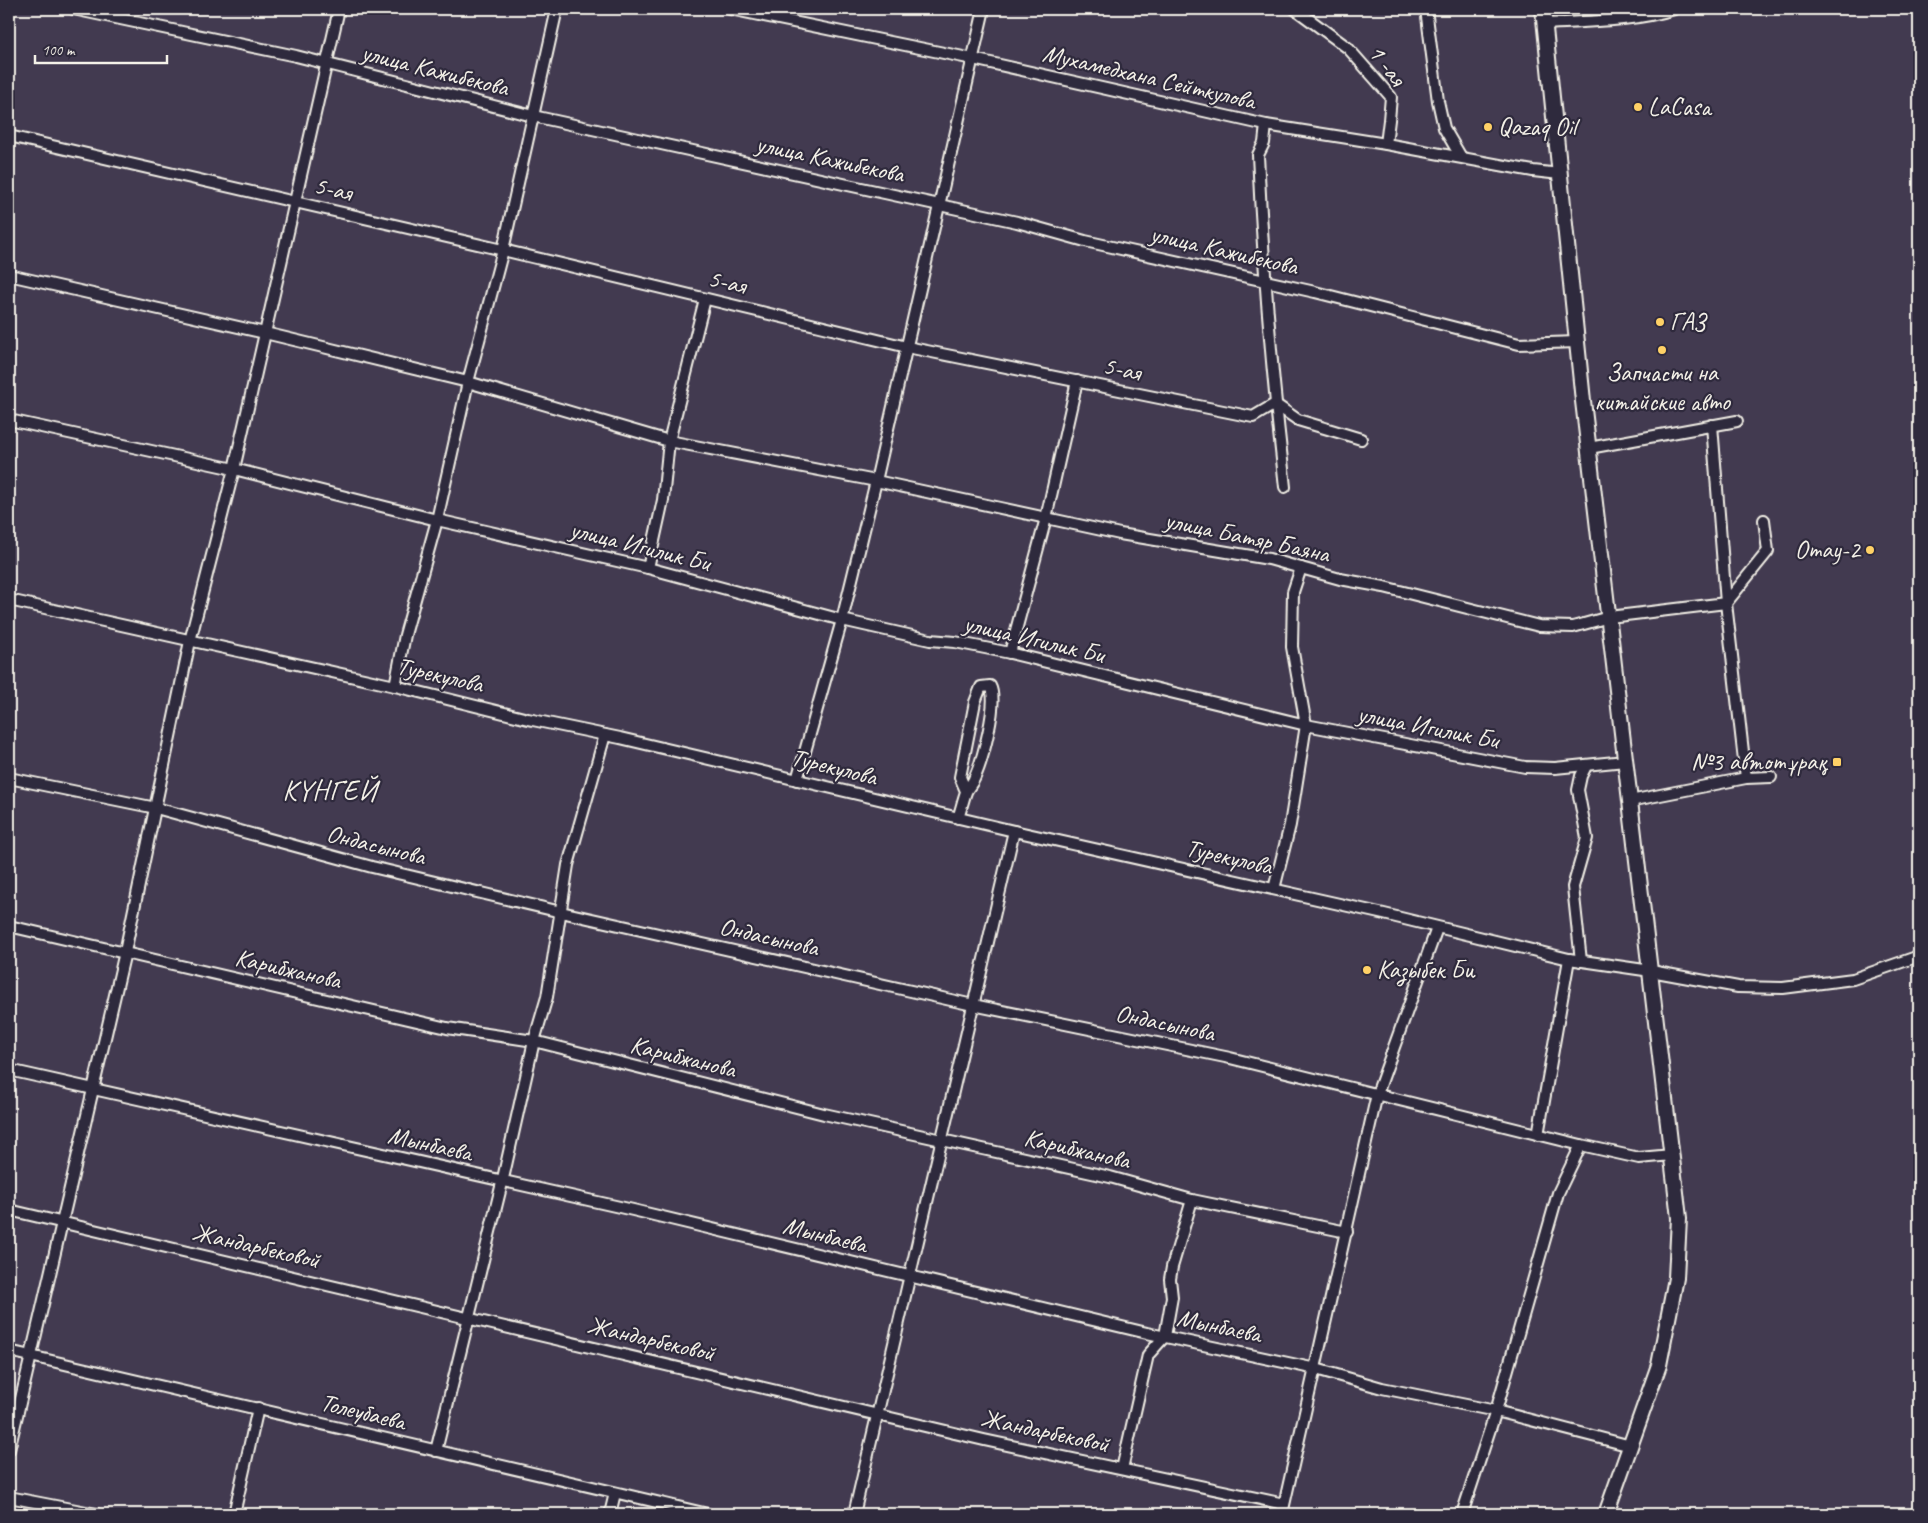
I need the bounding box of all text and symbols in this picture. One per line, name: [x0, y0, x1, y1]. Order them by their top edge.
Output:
scale bar: [35, 32, 168, 64]
street label: улица Кажибекова: [356, 36, 514, 104]
street label: Мухамедхана Сейткулова: [1040, 37, 1261, 118]
street label: 1 -ая: [1361, 38, 1414, 94]
text: 100 m: [42, 41, 76, 60]
place label: LaCasa: [1648, 91, 1713, 123]
marker: LaCasa: [1632, 101, 1644, 113]
place label: Qazaq Oil: [1498, 111, 1581, 143]
marker: Qazaq Oil: [1482, 121, 1494, 133]
street label: улица Кажибекова: [751, 127, 909, 191]
street label: 5-ая: [311, 169, 357, 209]
street label: улица Кажибекова: [1145, 217, 1303, 283]
street label: 5-ая: [705, 262, 751, 302]
place label: ГАЗ: [1670, 306, 1708, 338]
marker: ГАЗ: [1654, 316, 1666, 328]
marker: Запчасти на китайские авто: [1656, 344, 1668, 356]
street label: 5-ая: [1100, 349, 1146, 389]
place label: Запчасти на китайские авто: [1594, 357, 1731, 418]
street label: улица Батяр Баяна: [1160, 504, 1334, 570]
street label: улица Игилик Би: [565, 513, 715, 579]
place label: Отау-2: [1795, 534, 1862, 566]
marker: Отау-2: [1864, 544, 1876, 556]
street label: улица Игилик Би: [959, 607, 1109, 671]
street label: Турекулова: [394, 650, 488, 701]
street label: улица Игилик Би: [1353, 697, 1503, 757]
street label: Турекулова: [788, 741, 882, 794]
place label: №3 автотұрақ: [1691, 746, 1829, 778]
marker: №3 автотұрақ: [1831, 756, 1843, 768]
district label: КҮНГЕЙ: [283, 773, 381, 808]
street label: Ондасынова: [323, 817, 431, 873]
street label: Турекулова: [1183, 832, 1277, 883]
street label: Ондасынова: [716, 910, 823, 964]
street label: Карибжанова: [232, 941, 346, 997]
place label: Казыбек Би: [1377, 954, 1476, 987]
marker: Казыбек Би: [1361, 964, 1373, 976]
street label: Ондасынова: [1113, 997, 1219, 1050]
street label: Карибжанова: [627, 1028, 741, 1086]
street label: Мынбаева: [385, 1119, 478, 1170]
street label: Карибжанова: [1021, 1121, 1135, 1177]
street label: Мынбаева: [780, 1209, 873, 1261]
street label: Жандарбековой: [189, 1216, 324, 1277]
street label: Мынбаева: [1174, 1301, 1267, 1351]
street label: Жандарбековой: [584, 1309, 719, 1370]
street label: Толеубаева: [317, 1386, 411, 1439]
street label: Жандарбековой: [978, 1402, 1113, 1460]

